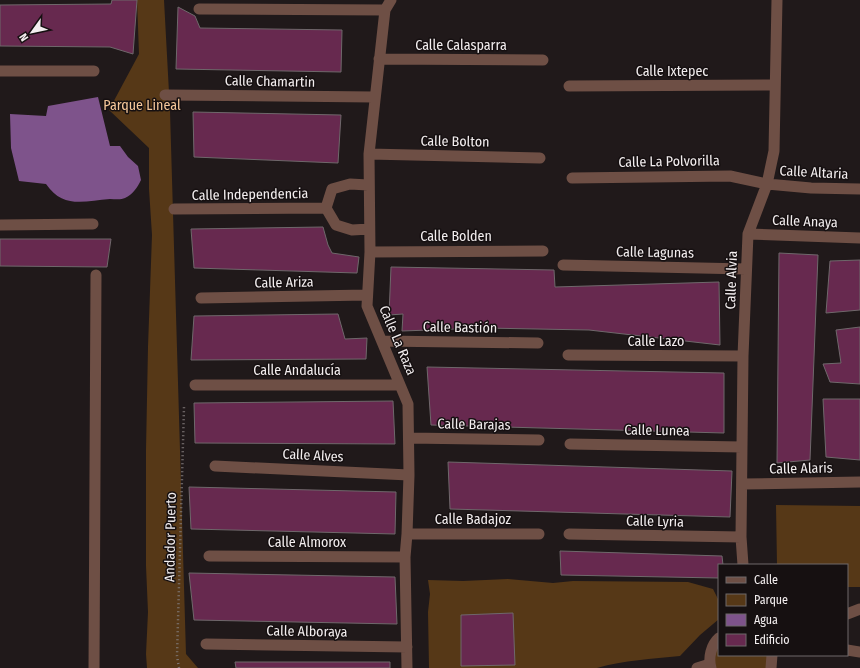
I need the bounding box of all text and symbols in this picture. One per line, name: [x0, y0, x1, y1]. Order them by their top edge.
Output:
north arrow: [12, 12, 52, 52]
text: N: [17, 31, 31, 43]
street label: Calle Calasparra: [415, 37, 507, 54]
street label: Calle Ixtepec: [636, 63, 708, 80]
street label: Calle Chamartin: [225, 72, 315, 91]
park label: Parque Lineal: [103, 97, 181, 114]
street label: Calle Bolton: [420, 132, 490, 151]
street label: Calle La Polvorilla: [618, 152, 720, 171]
street label: Calle Altaria: [779, 162, 849, 183]
street label: Calle Independencia: [192, 185, 309, 204]
street label: Calle Anaya: [772, 212, 838, 231]
street label: Calle Bolden: [420, 228, 492, 245]
street label: Calle Lagunas: [616, 243, 694, 262]
street label: Calle Alvia: [722, 250, 741, 310]
street label: Calle Ariza: [254, 273, 314, 292]
street label: Calle La Raza: [375, 303, 420, 378]
street label: Calle Bastión: [423, 318, 497, 337]
street label: Calle Lazo: [628, 333, 684, 350]
street label: Calle Andalucía: [253, 362, 341, 379]
street label: Calle Barajas: [437, 415, 511, 434]
street label: Calle Lunea: [624, 421, 690, 440]
street label: Calle Alves: [282, 445, 344, 466]
street label: Calle Alaris: [769, 459, 833, 478]
street label: Andador Puerto: [161, 492, 180, 582]
street label: Calle Badajoz: [435, 511, 512, 528]
street label: Calle Lyria: [626, 512, 684, 531]
street label: Calle Almorox: [268, 534, 347, 551]
legend: [718, 564, 848, 656]
text: Calle: [754, 573, 778, 587]
text: Parque: [754, 593, 788, 607]
text: Agua: [754, 613, 778, 627]
street label: Calle Alboraya: [266, 622, 348, 641]
text: Edificio: [754, 633, 790, 647]

